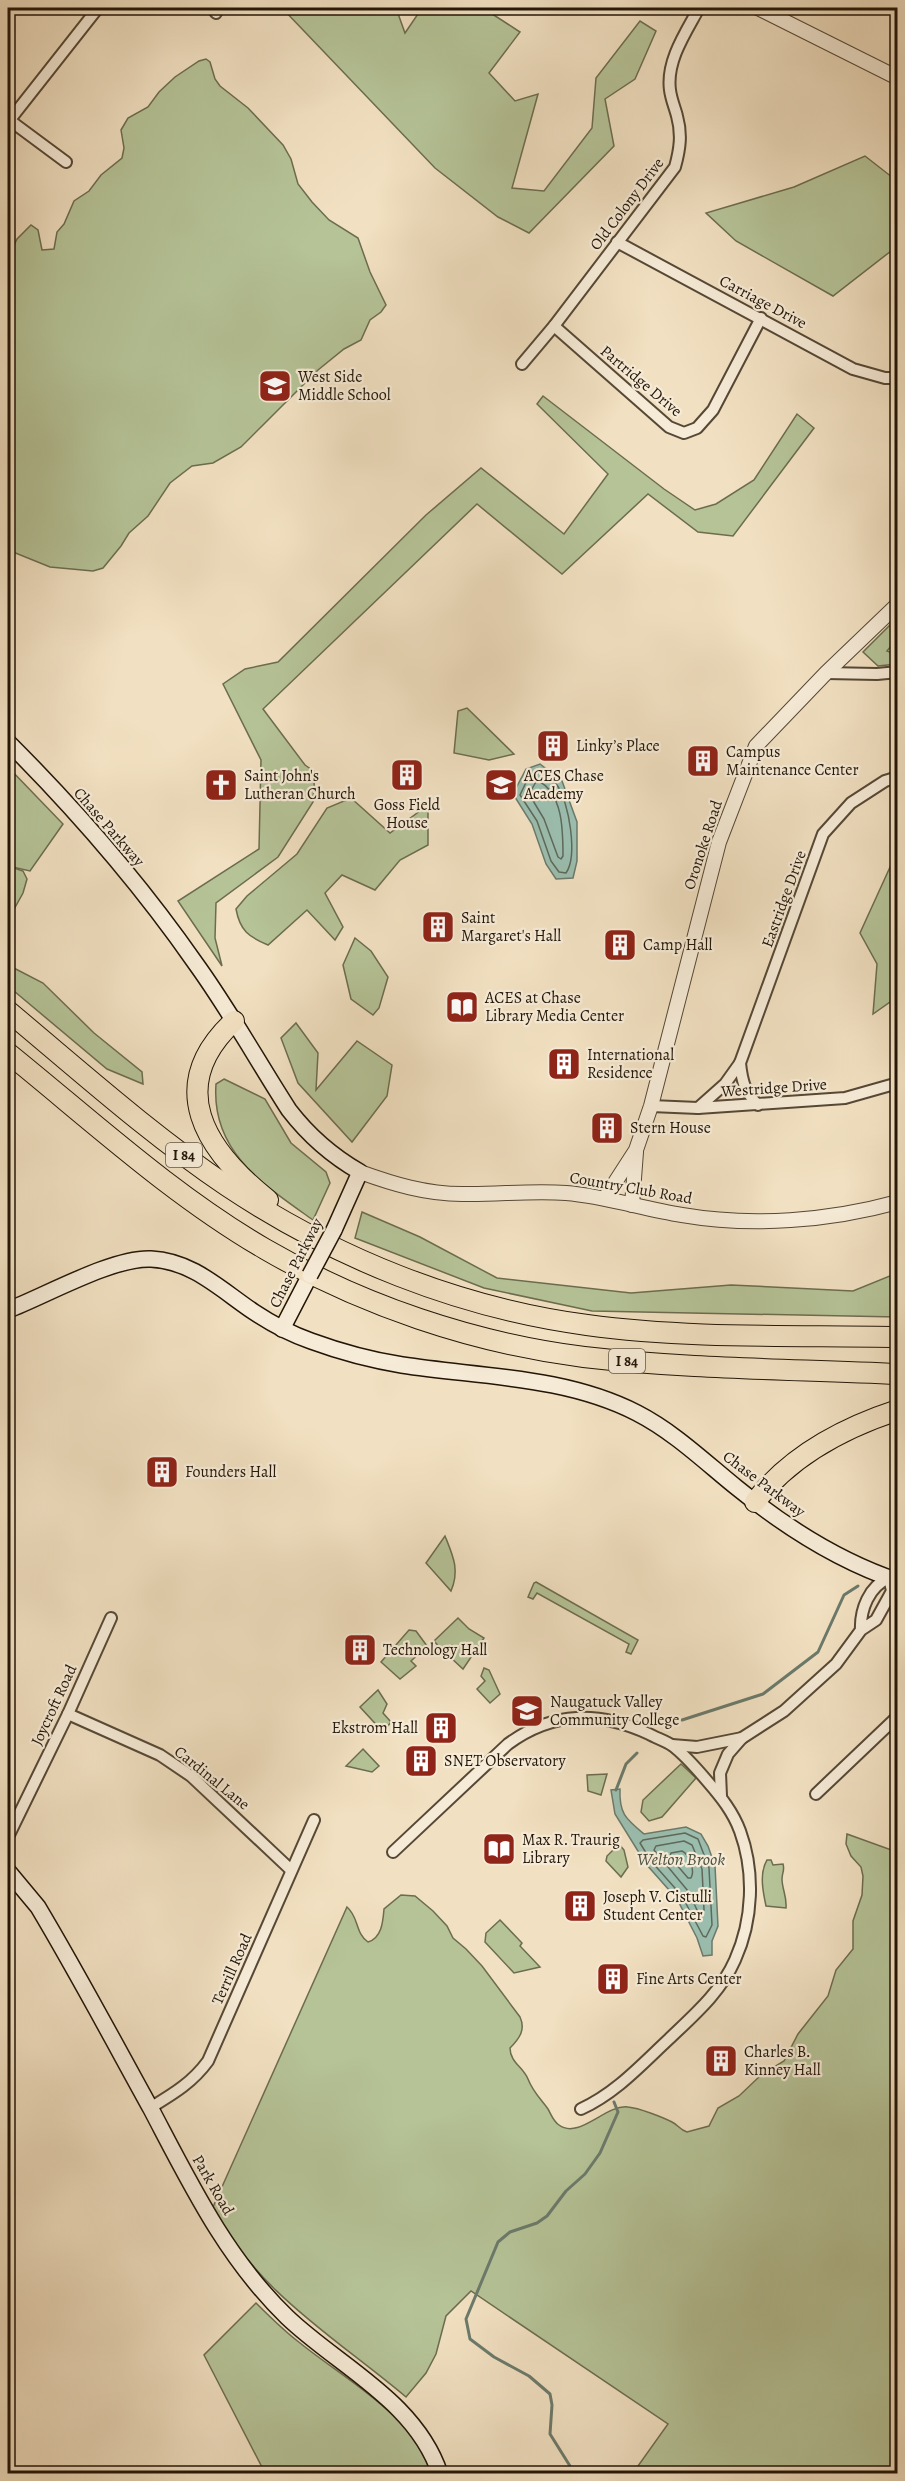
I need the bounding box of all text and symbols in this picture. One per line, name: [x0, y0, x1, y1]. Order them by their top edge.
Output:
street label: Old Colony Drive: [585, 153, 669, 255]
street label: Carriage Drive: [715, 270, 811, 334]
street label: Partridge Drive: [595, 340, 687, 422]
place label: West Side Middle School: [297, 366, 391, 406]
school or university icon: West Side Middle School: [257, 368, 293, 404]
building icon: Linky’s Place: [535, 728, 571, 764]
place label: Linky’s Place: [576, 735, 660, 757]
place label: Campus Maintenance Center: [726, 741, 859, 781]
building icon: Campus Maintenance Center: [685, 743, 721, 779]
building icon: Goss Field House: [389, 757, 425, 793]
place label: Saint John's Lutheran Church: [244, 765, 356, 805]
place label: ACES Chase Academy: [523, 765, 604, 805]
church icon: Saint John's Lutheran Church: [203, 767, 239, 803]
school or university icon: ACES Chase Academy: [483, 767, 519, 803]
street label: Chase Parkway: [69, 783, 150, 872]
place label: Goss Field House: [374, 794, 441, 834]
street label: Oronoke Road: [678, 797, 728, 893]
street label: Eastridge Drive: [756, 847, 812, 951]
place label: Saint Margaret's Hall: [461, 907, 561, 947]
building icon: Saint Margaret's Hall: [420, 909, 456, 945]
building icon: Camp Hall: [602, 927, 638, 963]
place label: Camp Hall: [643, 934, 713, 956]
place label: ACES at Chase Library Media Center: [484, 987, 624, 1027]
library icon: ACES at Chase Library Media Center: [444, 989, 480, 1025]
place label: International Residence: [587, 1044, 674, 1084]
building icon: International Residence: [546, 1046, 582, 1082]
street label: Westridge Drive: [719, 1073, 828, 1103]
building icon: Stern House: [589, 1110, 625, 1146]
place label: Stern House: [630, 1117, 711, 1139]
road number: I 84: [166, 1143, 202, 1167]
street label: Country Club Road: [568, 1166, 694, 1210]
street label: Chase Parkway: [264, 1214, 328, 1312]
road number: I 84: [609, 1349, 645, 1373]
street label: Chase Parkway: [718, 1446, 810, 1523]
building icon: Founders Hall: [144, 1454, 180, 1490]
place label: Founders Hall: [185, 1461, 276, 1483]
building icon: Technology Hall: [342, 1632, 378, 1668]
place label: Technology Hall: [383, 1639, 487, 1661]
street label: Joycroft Road: [26, 1661, 82, 1749]
place label: Naugatuck Valley Community College: [550, 1691, 679, 1731]
school or university icon: Naugatuck Valley Community College: [509, 1693, 545, 1729]
building icon: Ekstrom Hall: [423, 1710, 459, 1746]
place label: Ekstrom Hall: [331, 1717, 418, 1739]
street label: Cardinal Lane: [170, 1741, 254, 1815]
building icon: SNET Observatory: [403, 1743, 439, 1779]
place label: SNET Observatory: [444, 1750, 566, 1772]
place label: Max R. Traurig Library: [522, 1829, 620, 1869]
library icon: Max R. Traurig Library: [481, 1831, 517, 1867]
water label: Welton Brook: [637, 1847, 725, 1871]
place label: Joseph V. Cistulli Student Center: [603, 1886, 712, 1926]
building icon: Joseph V. Cistulli Student Center: [562, 1888, 598, 1924]
street label: Terrill Road: [206, 1929, 258, 2008]
building icon: Fine Arts Center: [595, 1961, 631, 1997]
place label: Fine Arts Center: [636, 1968, 742, 1990]
place label: Charles B. Kinney Hall: [744, 2041, 821, 2081]
building icon: Charles B. Kinney Hall: [703, 2043, 739, 2079]
street label: Park Road: [187, 2151, 239, 2220]

